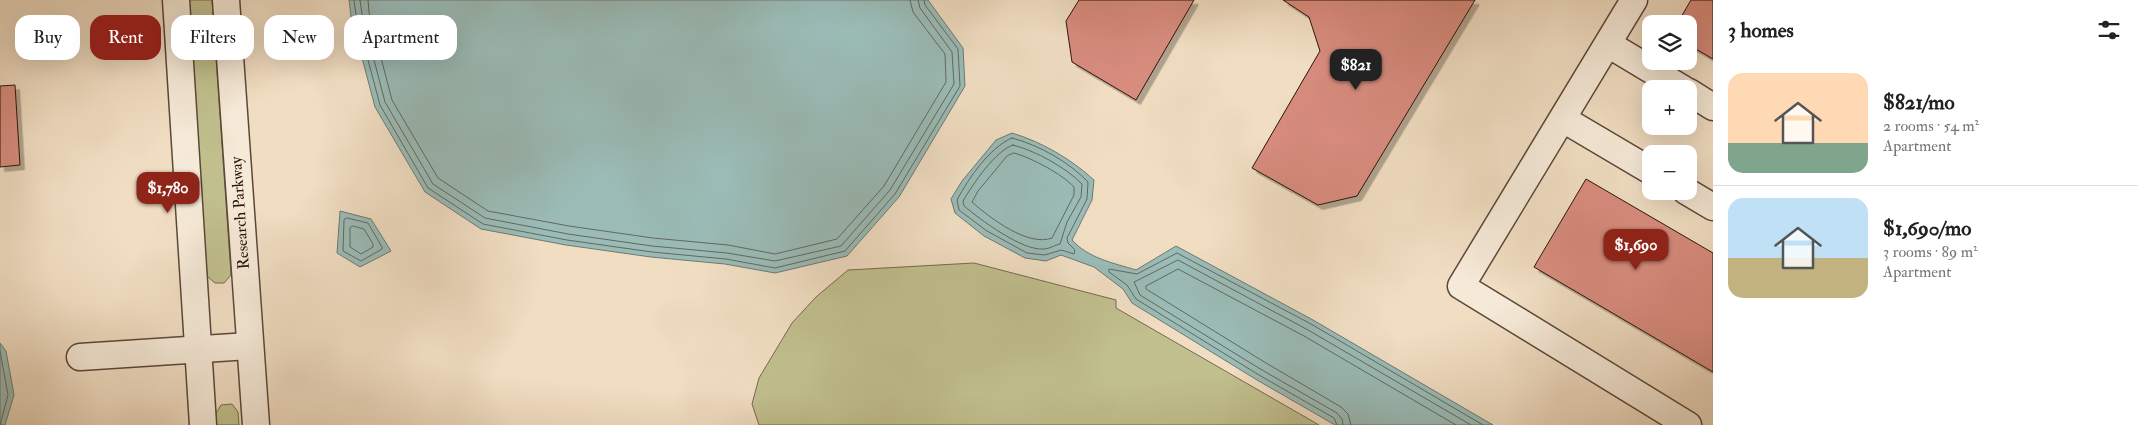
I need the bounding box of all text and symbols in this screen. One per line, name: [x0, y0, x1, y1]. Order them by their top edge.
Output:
chip: Buy: [15, 15, 80, 60]
chip: Rent: [90, 15, 161, 60]
chip: Filters: [171, 15, 254, 60]
chip: New: [264, 15, 334, 60]
chip: Apartment: [344, 15, 457, 60]
map controls: [1642, 15, 1697, 200]
button: layers: [1642, 15, 1697, 70]
icon: filters: [2095, 16, 2123, 44]
text: 3 homes: [1728, 17, 1794, 44]
pin: $821: [1326, 48, 1386, 91]
text: $821: [1341, 55, 1371, 75]
button: +: [1642, 80, 1697, 135]
text: $821/mo: [1883, 89, 1955, 116]
icon: home: [1768, 93, 1828, 153]
text: 2 rooms · 54 m²: [1883, 116, 1979, 136]
text: Apartment: [1883, 136, 1951, 156]
button: −: [1642, 145, 1697, 200]
street label: Research Parkway: [226, 155, 254, 270]
pin: $1,780: [127, 172, 209, 214]
text: $1,780: [147, 178, 189, 198]
text: $1,690/mo: [1883, 215, 1971, 242]
icon: home: [1768, 218, 1828, 278]
pin: $1,690: [1595, 228, 1677, 271]
text: $1,690: [1614, 235, 1658, 255]
text: 3 rooms · 89 m²: [1883, 242, 1978, 262]
text: Apartment: [1883, 262, 1951, 282]

